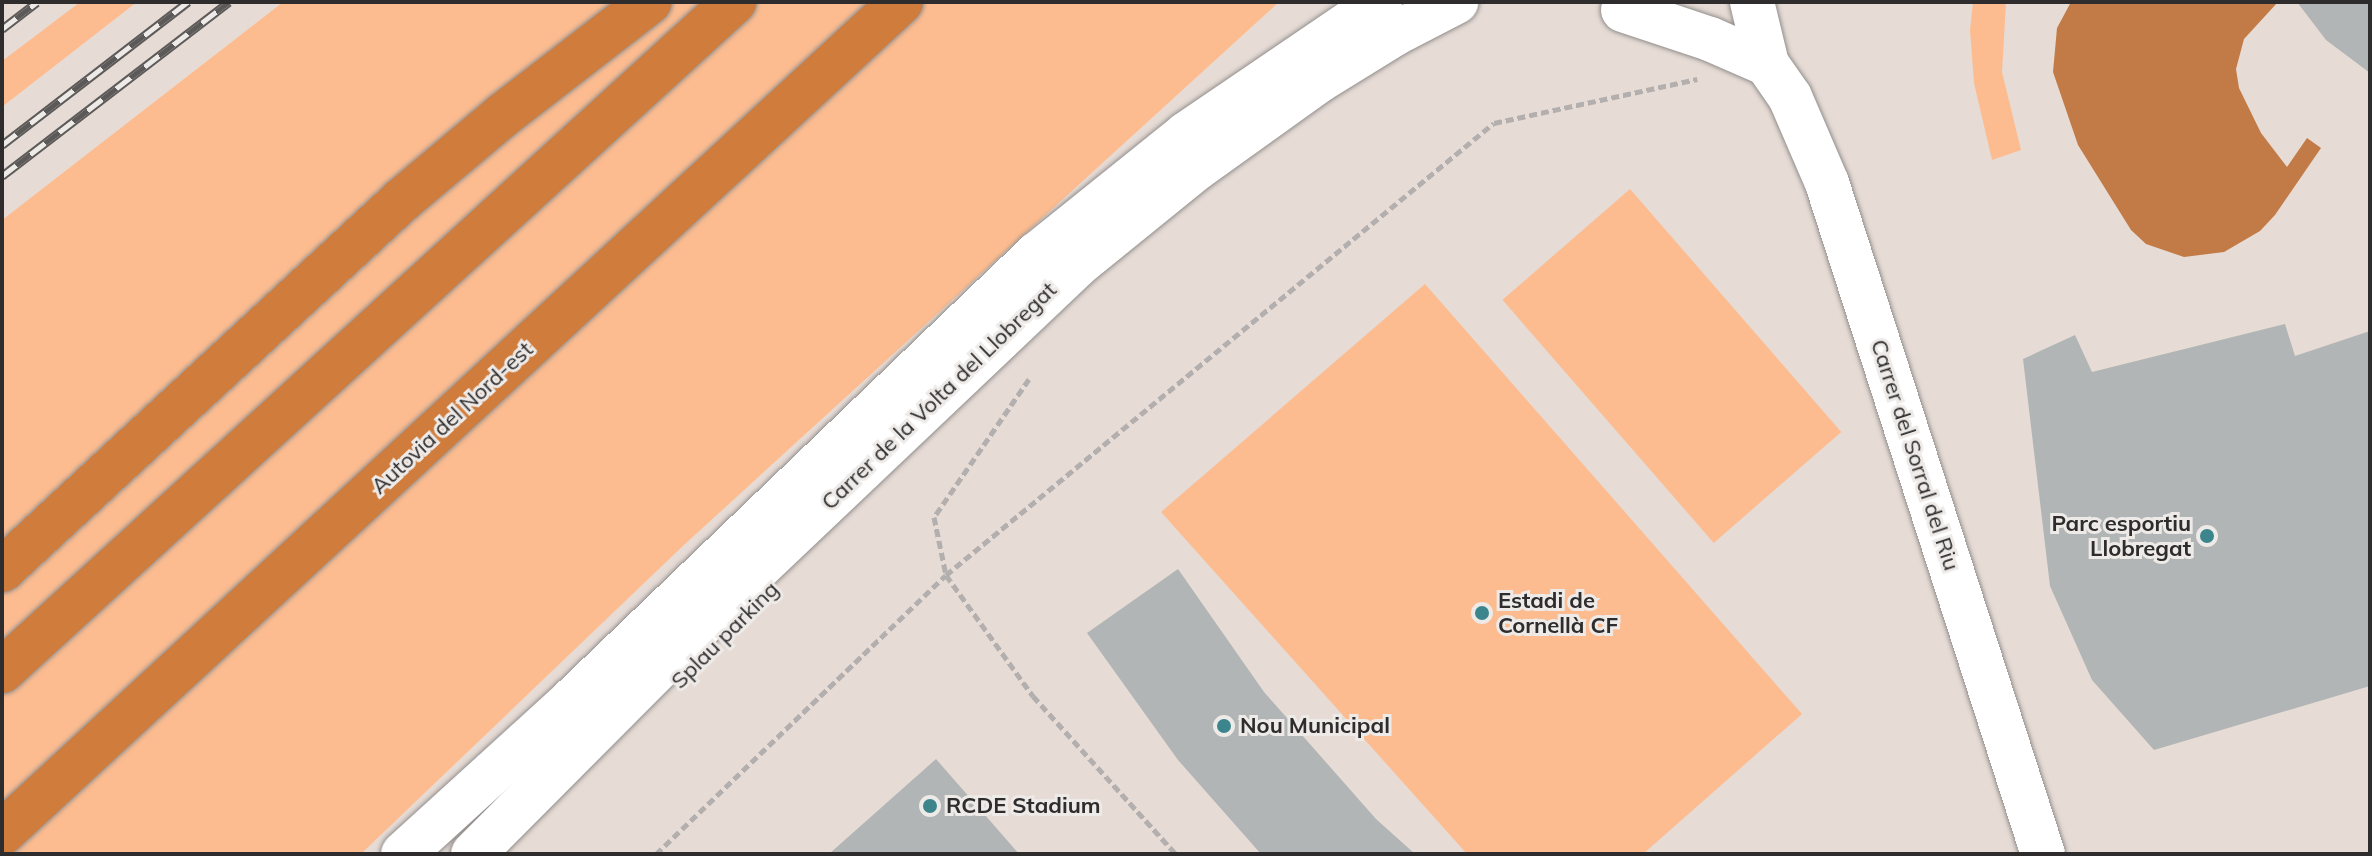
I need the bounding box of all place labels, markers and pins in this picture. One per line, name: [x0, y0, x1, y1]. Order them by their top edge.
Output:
place label: Parc esportiu Llobregat: [2051, 510, 2191, 562]
marker: Parc esportiu Llobregat: [2198, 527, 2216, 545]
place label: Estadi de Cornellà CF: [1498, 587, 1618, 638]
marker: Estadi de Cornellà CF: [1473, 604, 1491, 622]
place label: Nou Municipal: [1240, 713, 1390, 739]
marker: Nou Municipal: [1215, 717, 1233, 735]
place label: RCDE Stadium: [946, 793, 1101, 819]
marker: RCDE Stadium: [921, 797, 939, 815]

